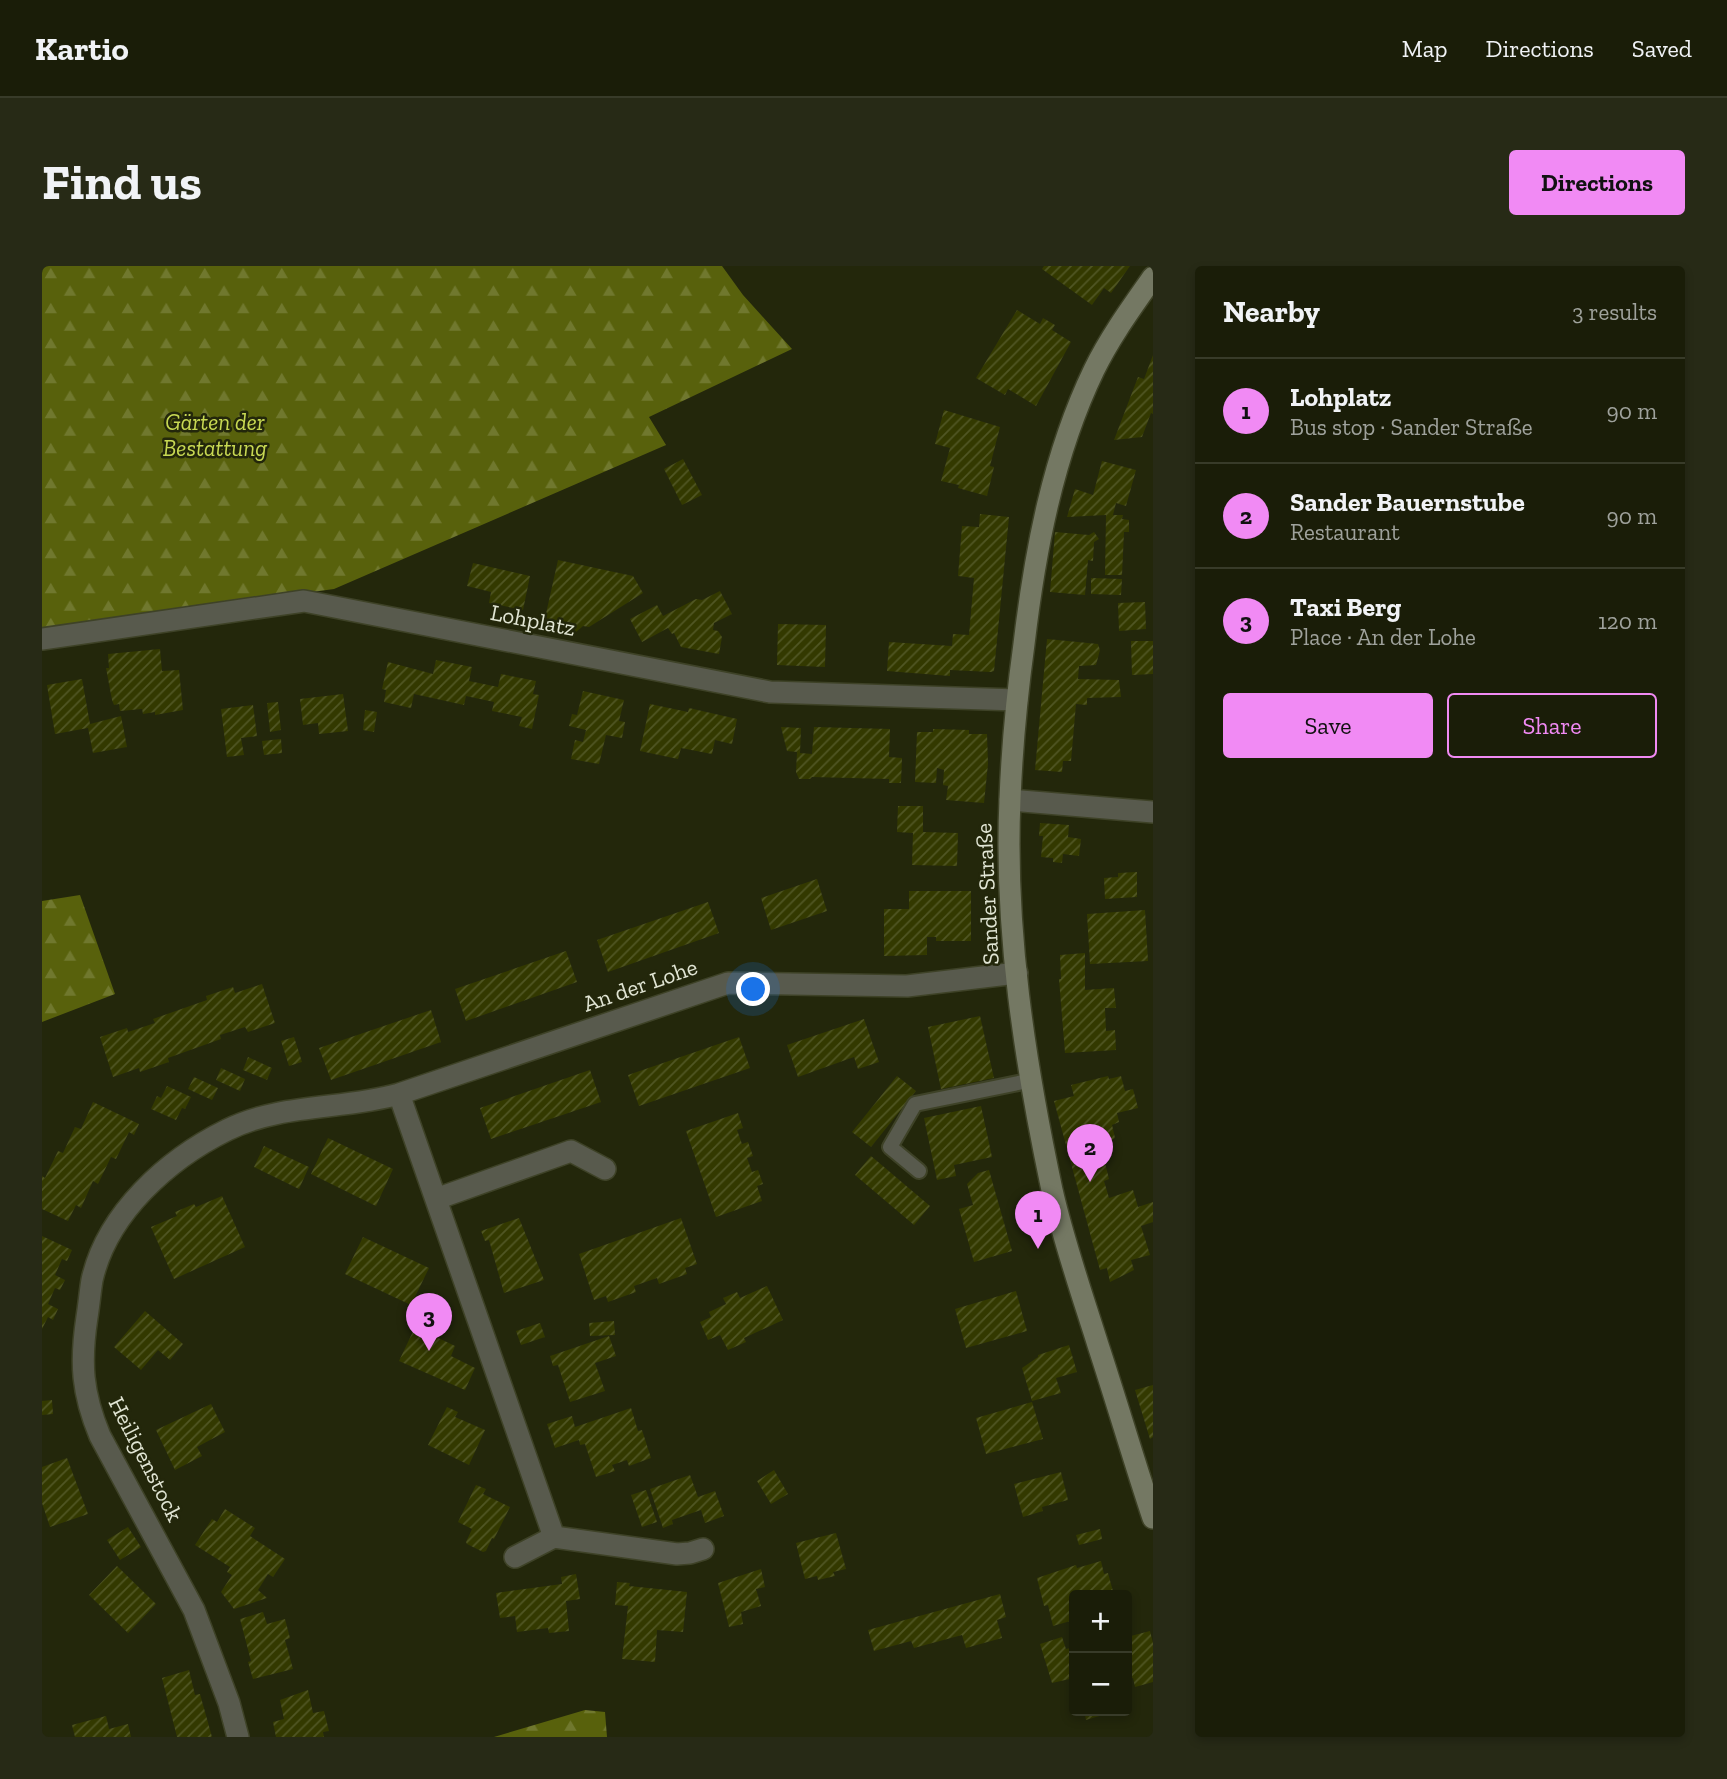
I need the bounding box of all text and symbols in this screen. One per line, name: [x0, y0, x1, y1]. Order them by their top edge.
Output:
text: Kartio: [35, 29, 129, 68]
text: Map: [1402, 34, 1448, 63]
text: Directions: [1486, 34, 1594, 63]
text: Saved: [1632, 34, 1692, 63]
button: Directions: [1509, 150, 1685, 215]
text: Find us: [42, 153, 202, 212]
text: Nearby: [1223, 294, 1320, 330]
text: 3 results: [1572, 298, 1657, 326]
text: Lohplatz: [1290, 381, 1391, 413]
text: 1: [1241, 397, 1251, 425]
text: 90 m: [1606, 397, 1657, 425]
park label: Gärten der Bestattung: [163, 408, 267, 462]
text: Bus stop · Sander Straße: [1290, 413, 1533, 441]
text: Sander Bauernstube: [1290, 486, 1525, 518]
text: 2: [1240, 502, 1252, 530]
text: 90 m: [1606, 502, 1657, 530]
text: Restaurant: [1290, 518, 1400, 546]
text: Taxi Berg: [1290, 591, 1401, 623]
street label: Lohplatz: [488, 598, 578, 642]
text: 3: [1240, 607, 1252, 635]
text: 120 m: [1598, 607, 1657, 635]
text: Place · An der Lohe: [1290, 623, 1476, 651]
button: Save: [1223, 693, 1433, 758]
button: Share: [1447, 693, 1657, 758]
street label: Sander Straße: [969, 822, 1005, 966]
street label: An der Lohe: [579, 952, 701, 1018]
your location: [736, 972, 770, 1006]
pin: 2: [1067, 1124, 1113, 1182]
pin: 1: [1015, 1191, 1061, 1249]
pin: 3: [406, 1293, 452, 1351]
street label: Heiligenstock: [103, 1392, 189, 1526]
map controls: [1069, 1590, 1132, 1716]
button: +: [1069, 1590, 1132, 1653]
button: −: [1069, 1653, 1132, 1716]

